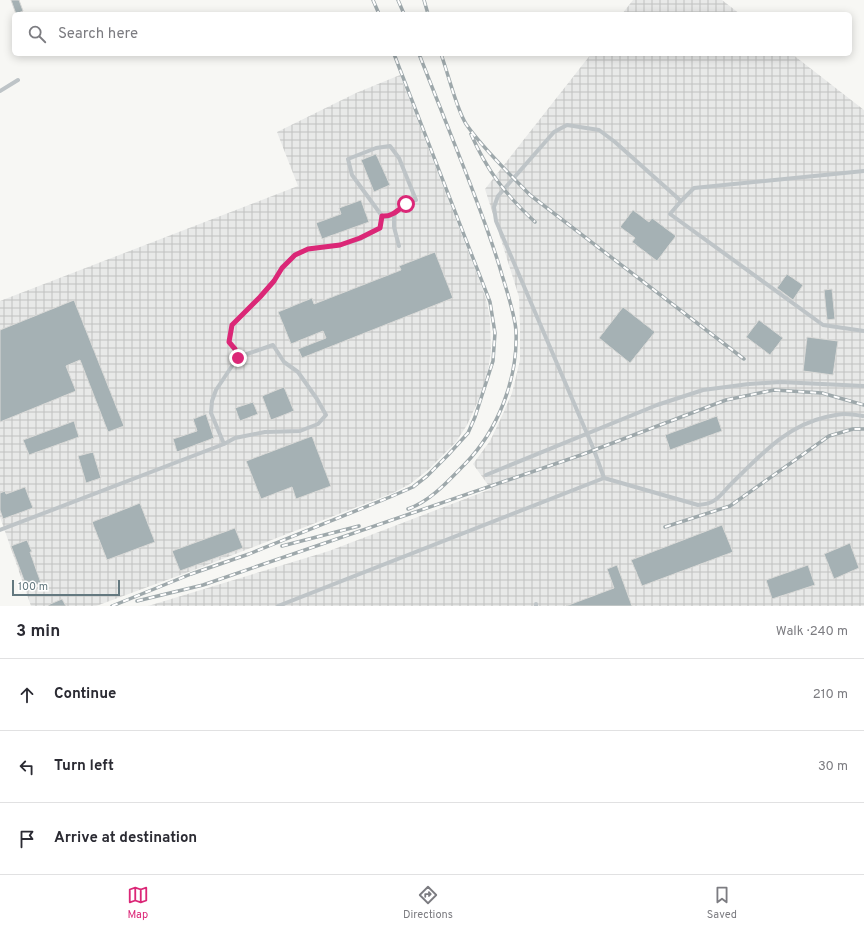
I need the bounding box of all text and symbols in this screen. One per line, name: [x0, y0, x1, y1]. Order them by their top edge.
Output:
search box: [12, 12, 852, 56]
icon: search: [26, 23, 48, 45]
text: Search here: [58, 25, 138, 44]
route start: [397, 195, 415, 213]
route end: [229, 349, 247, 367]
scale bar: [12, 578, 120, 597]
text: 100 m: [18, 580, 48, 594]
text: 3 min: [16, 621, 60, 643]
text: Walk · 240 m: [776, 624, 848, 640]
icon: ahead: [16, 684, 38, 706]
text: Continue: [54, 685, 116, 704]
text: 210 m: [813, 687, 848, 703]
icon: left: [16, 756, 38, 778]
text: Turn left: [54, 757, 114, 776]
text: 30 m: [818, 759, 848, 775]
icon: arrive: [16, 828, 38, 850]
text: Arrive at destination: [54, 829, 197, 848]
tab: Map: [127, 884, 149, 922]
tab: Directions: [403, 884, 453, 922]
tab: Saved: [707, 884, 737, 922]

